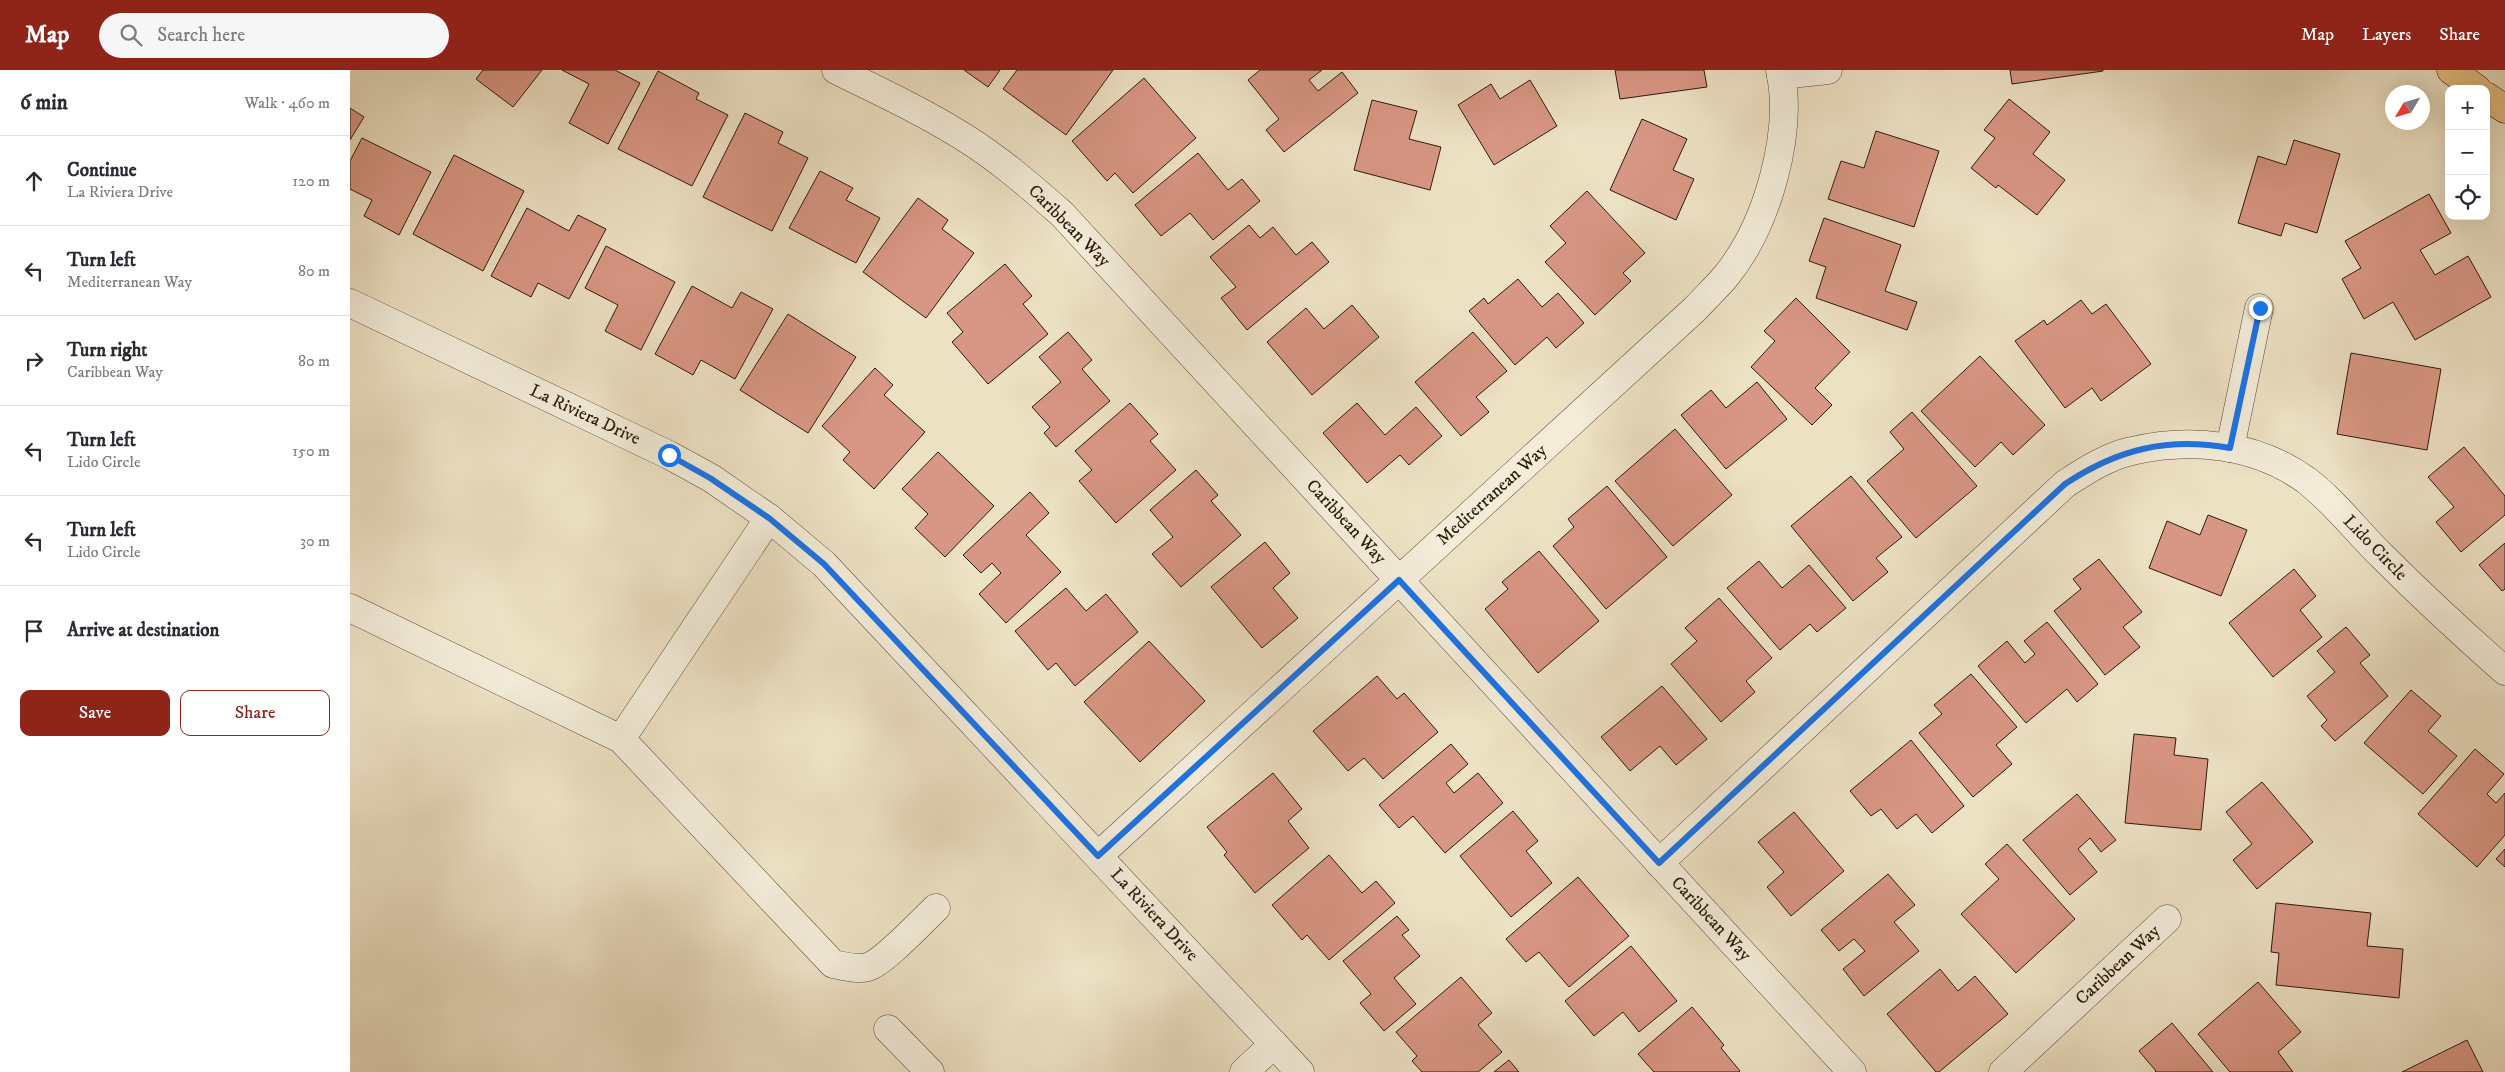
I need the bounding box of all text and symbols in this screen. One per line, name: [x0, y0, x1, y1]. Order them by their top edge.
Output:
search box: [99, 13, 449, 58]
text: Map: [25, 20, 69, 50]
icon: search: [117, 21, 145, 49]
text: Search here: [157, 24, 245, 47]
text: Map: [2301, 24, 2334, 46]
text: Layers: [2362, 24, 2411, 46]
text: Share: [2439, 24, 2480, 46]
north arrow: [2385, 85, 2430, 130]
map controls: [2445, 85, 2490, 220]
button: +: [2445, 85, 2490, 130]
text: 6 min: [20, 90, 68, 116]
text: Walk · 460 m: [244, 93, 330, 113]
button: −: [2445, 130, 2490, 175]
text: Continue: [67, 159, 137, 182]
icon: ahead: [20, 167, 48, 195]
text: 120 m: [292, 171, 330, 191]
button: locate: [2445, 175, 2490, 220]
street label: Caribbean Way: [1023, 180, 1115, 272]
text: La Riviera Drive: [67, 182, 173, 202]
text: Turn left: [67, 249, 136, 272]
icon: left: [20, 257, 48, 285]
text: 80 m: [298, 261, 330, 281]
text: Mediterranean Way: [67, 272, 192, 292]
route end: [2249, 297, 2272, 320]
text: Turn right: [67, 339, 147, 362]
icon: right: [20, 347, 48, 375]
text: 80 m: [298, 351, 330, 371]
text: Caribbean Way: [67, 362, 163, 382]
street label: La Riviera Drive: [526, 380, 644, 450]
text: Turn left: [67, 429, 136, 452]
icon: left: [20, 437, 48, 465]
street label: Mediterranean Way: [1432, 439, 1552, 550]
text: 150 m: [292, 441, 330, 461]
route start: [658, 444, 681, 467]
text: Lido Circle: [67, 452, 141, 472]
street label: Caribbean Way: [1301, 475, 1391, 569]
street label: Lido Circle: [2338, 511, 2412, 585]
text: Turn left: [67, 519, 136, 542]
icon: left: [20, 527, 48, 555]
text: 30 m: [300, 531, 330, 551]
text: Lido Circle: [67, 542, 141, 562]
icon: arrive: [20, 617, 48, 645]
text: Arrive at destination: [67, 619, 219, 642]
button: Save: [20, 690, 170, 736]
button: Share: [180, 690, 330, 736]
street label: La Riviera Drive: [1105, 864, 1203, 966]
street label: Caribbean Way: [1666, 872, 1756, 966]
street label: Caribbean Way: [2071, 920, 2165, 1010]

